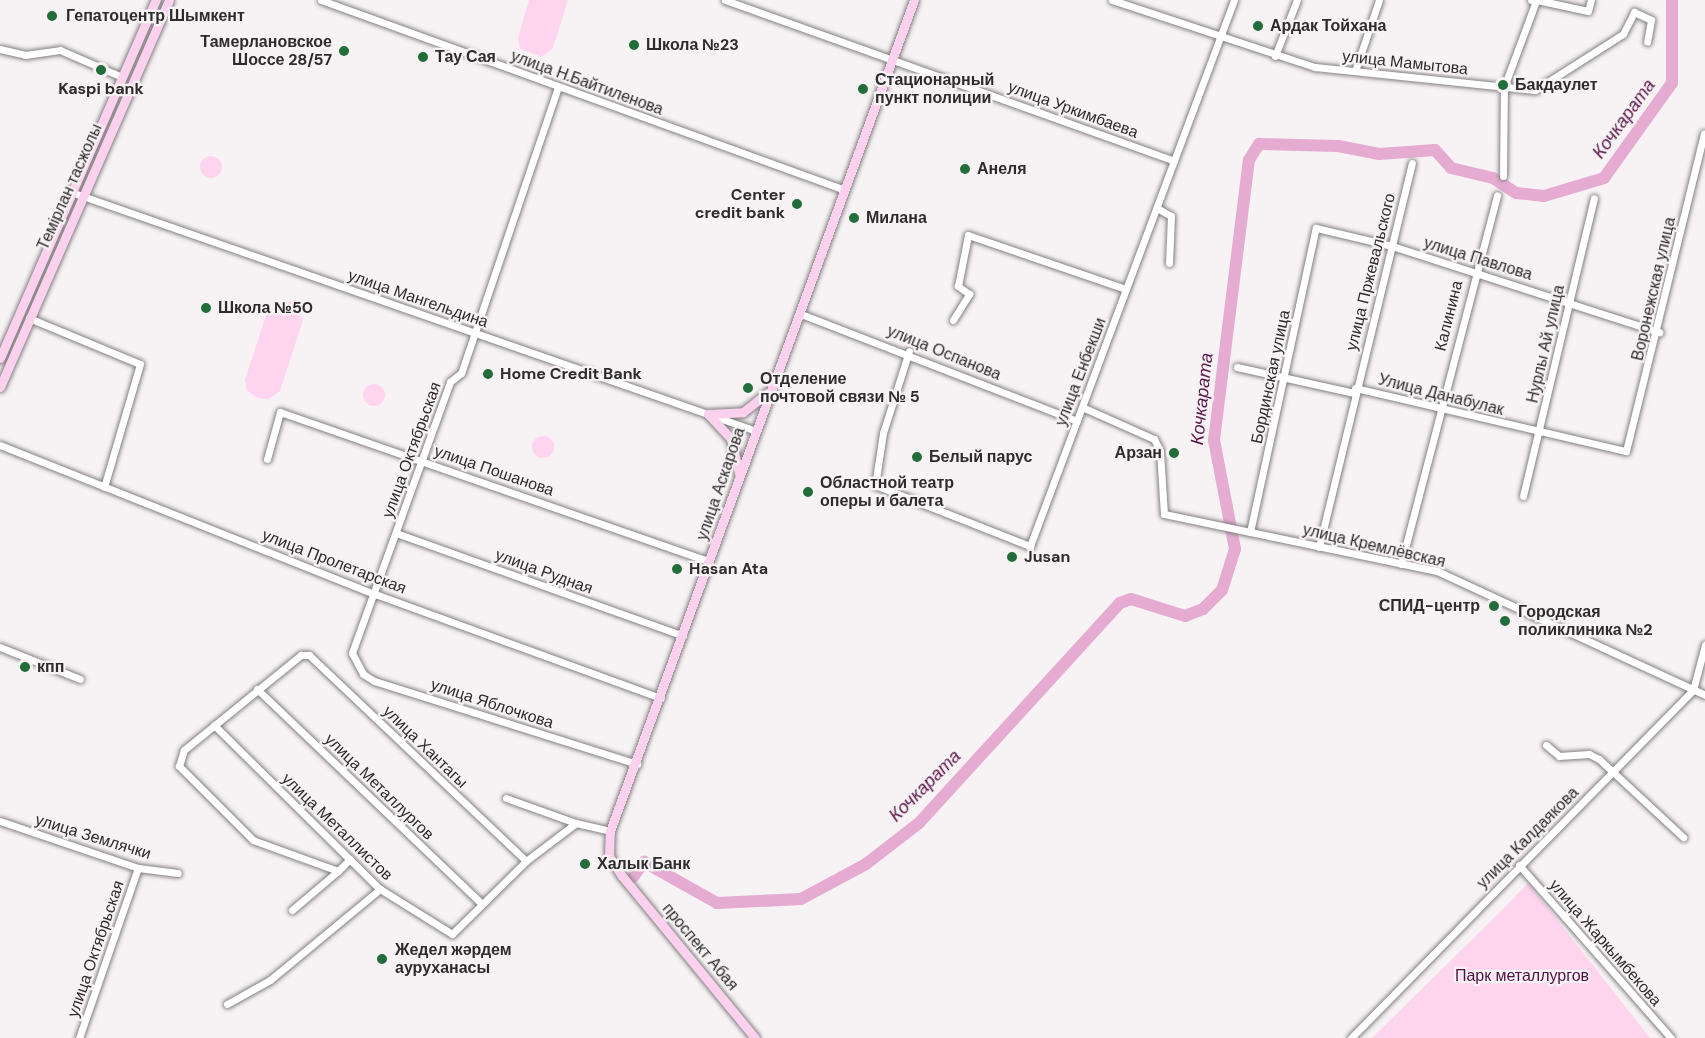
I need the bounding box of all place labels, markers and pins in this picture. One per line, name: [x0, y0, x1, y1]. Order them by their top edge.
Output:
place label: Гепатоцентр Шымкент: [66, 6, 245, 26]
marker: Гепатоцентр Шымкент: [43, 7, 61, 25]
place label: Ардак Тойхана: [1270, 16, 1386, 36]
marker: Ардак Тойхана: [1251, 19, 1265, 33]
place label: Тамерлановское Шоссе 28/57: [200, 32, 332, 70]
place label: Школа №23: [646, 35, 739, 55]
marker: Школа №23: [627, 38, 641, 52]
marker: Тамерлановское Шоссе 28/57: [337, 44, 351, 58]
place label: Тау Сая: [435, 47, 496, 67]
marker: Тау Сая: [416, 50, 430, 64]
marker: Kaspi bank: [94, 63, 108, 77]
place label: Стационарный пункт полиции: [875, 70, 994, 108]
place label: Бакдаулет: [1515, 75, 1598, 95]
marker: Бакдаулет: [1496, 78, 1510, 92]
place label: Kaspi bank: [58, 79, 144, 99]
marker: Стационарный пункт полиции: [856, 82, 870, 96]
place label: Анеля: [977, 159, 1027, 179]
marker: Анеля: [958, 162, 972, 176]
place label: Center credit bank: [695, 185, 785, 223]
marker: Center credit bank: [790, 197, 804, 211]
place label: Милана: [866, 208, 927, 228]
marker: Милана: [847, 211, 861, 225]
place label: Школа №50: [218, 298, 313, 318]
marker: Школа №50: [199, 301, 213, 315]
place label: Home Credit Bank: [500, 364, 642, 384]
marker: Home Credit Bank: [481, 367, 495, 381]
place label: Отделение почтовой связи № 5: [760, 369, 920, 407]
marker: Отделение почтовой связи № 5: [741, 381, 755, 395]
place label: Арзан: [1115, 443, 1162, 463]
marker: Арзан: [1167, 446, 1181, 460]
place label: Белый парус: [929, 447, 1032, 467]
marker: Белый парус: [910, 450, 924, 464]
place label: Областной театр оперы и балета: [820, 473, 954, 511]
marker: Областной театр оперы и балета: [801, 485, 815, 499]
place label: Jusan: [1024, 547, 1070, 567]
marker: Jusan: [1005, 550, 1019, 564]
place label: Hasan Ata: [689, 559, 768, 579]
marker: Hasan Ata: [670, 562, 684, 576]
place label: СПИД-центр: [1379, 596, 1480, 616]
marker: СПИД-центр: [1485, 597, 1503, 615]
place label: Городская поликлиника №2: [1518, 602, 1652, 640]
marker: Городская поликлиника №2: [1496, 612, 1514, 630]
place label: кпп: [37, 657, 64, 677]
marker: кпп: [18, 660, 32, 674]
place label: Халык Банк: [597, 854, 690, 874]
marker: Халык Банк: [578, 857, 592, 871]
place label: Жедел жәрдем ауруханасы: [395, 940, 512, 978]
marker: Жедел жәрдем ауруханасы: [373, 950, 391, 968]

